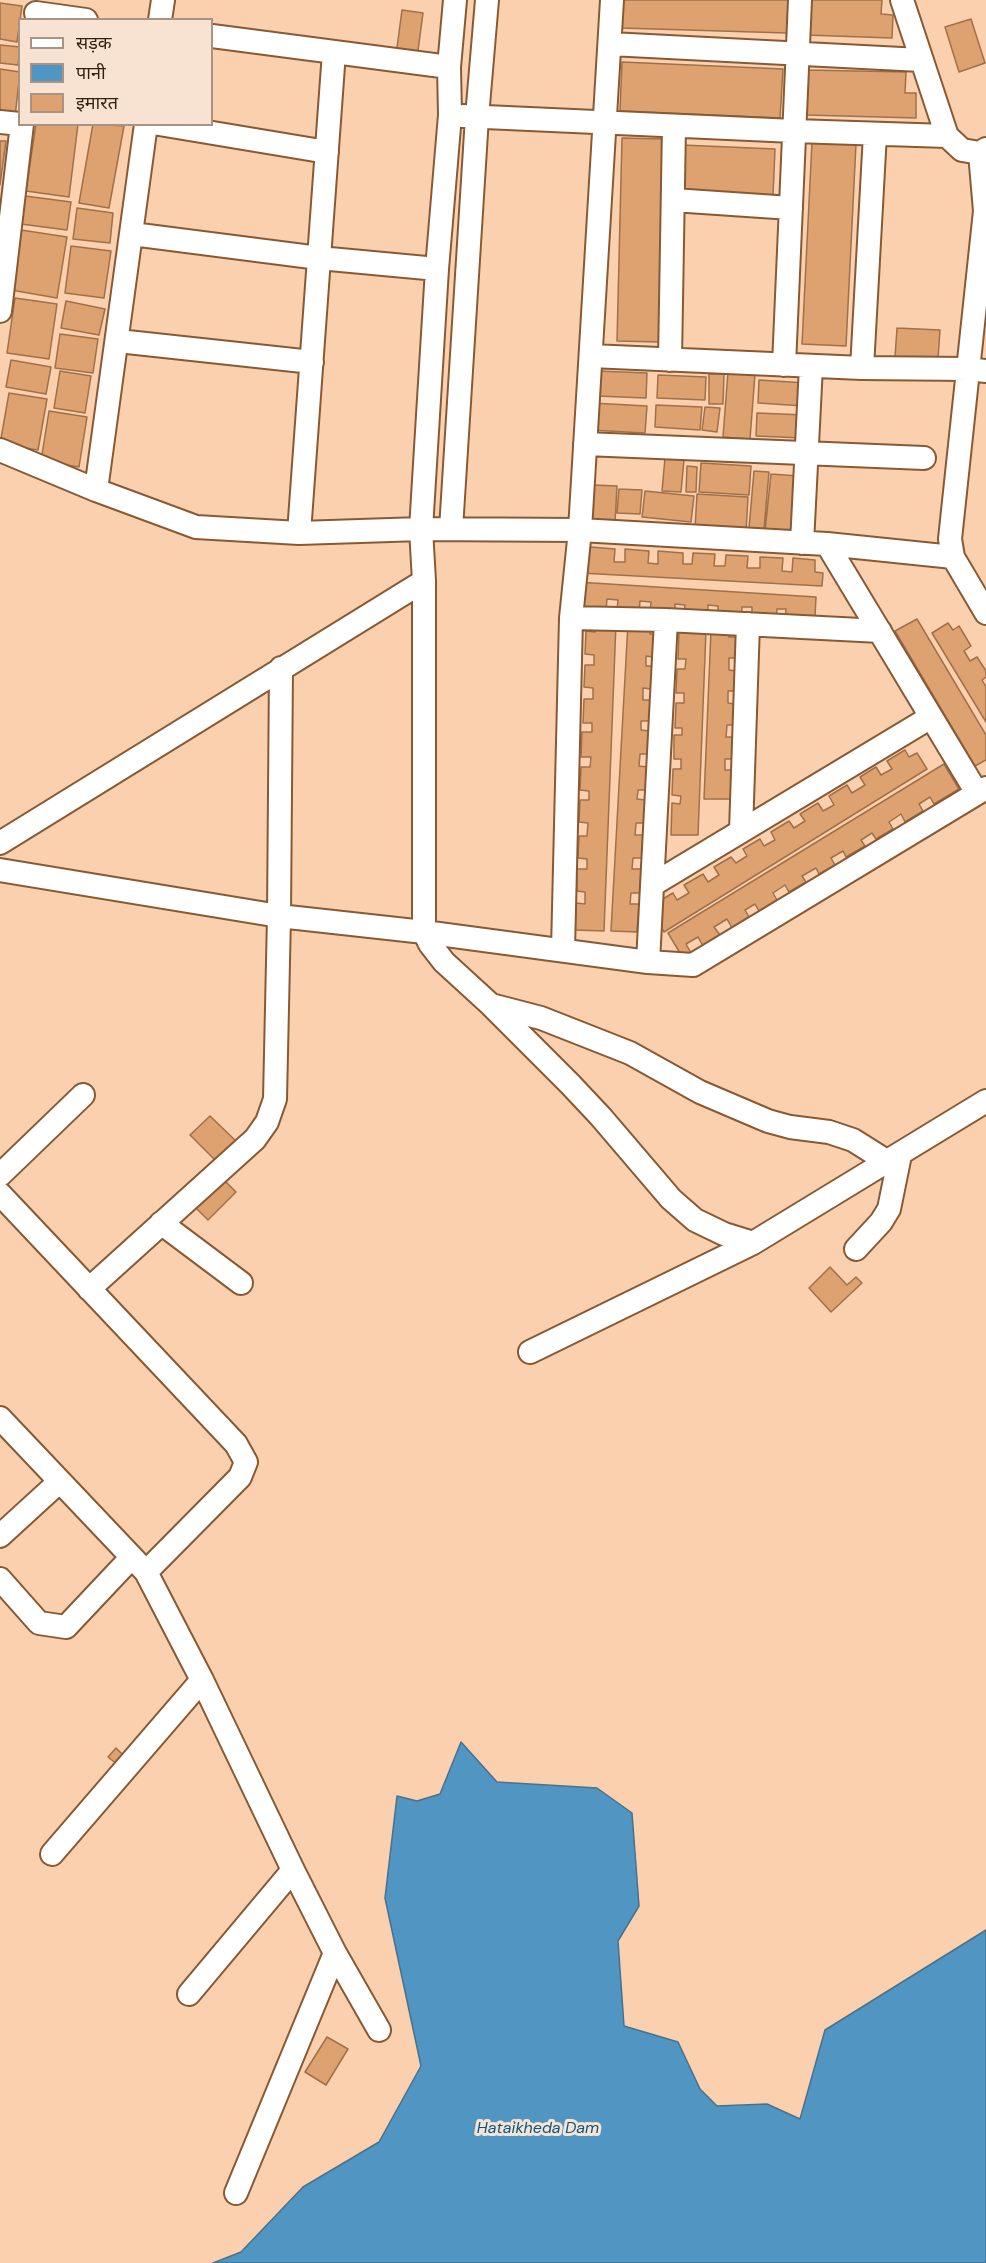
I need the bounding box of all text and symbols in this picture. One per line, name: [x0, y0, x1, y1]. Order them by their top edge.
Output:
legend: [18, 18, 213, 126]
text: सड़क: [76, 31, 112, 55]
text: पानी: [76, 61, 106, 85]
text: इमारत: [76, 91, 118, 115]
water label: Hataikheda Dam: [477, 2119, 599, 2139]

